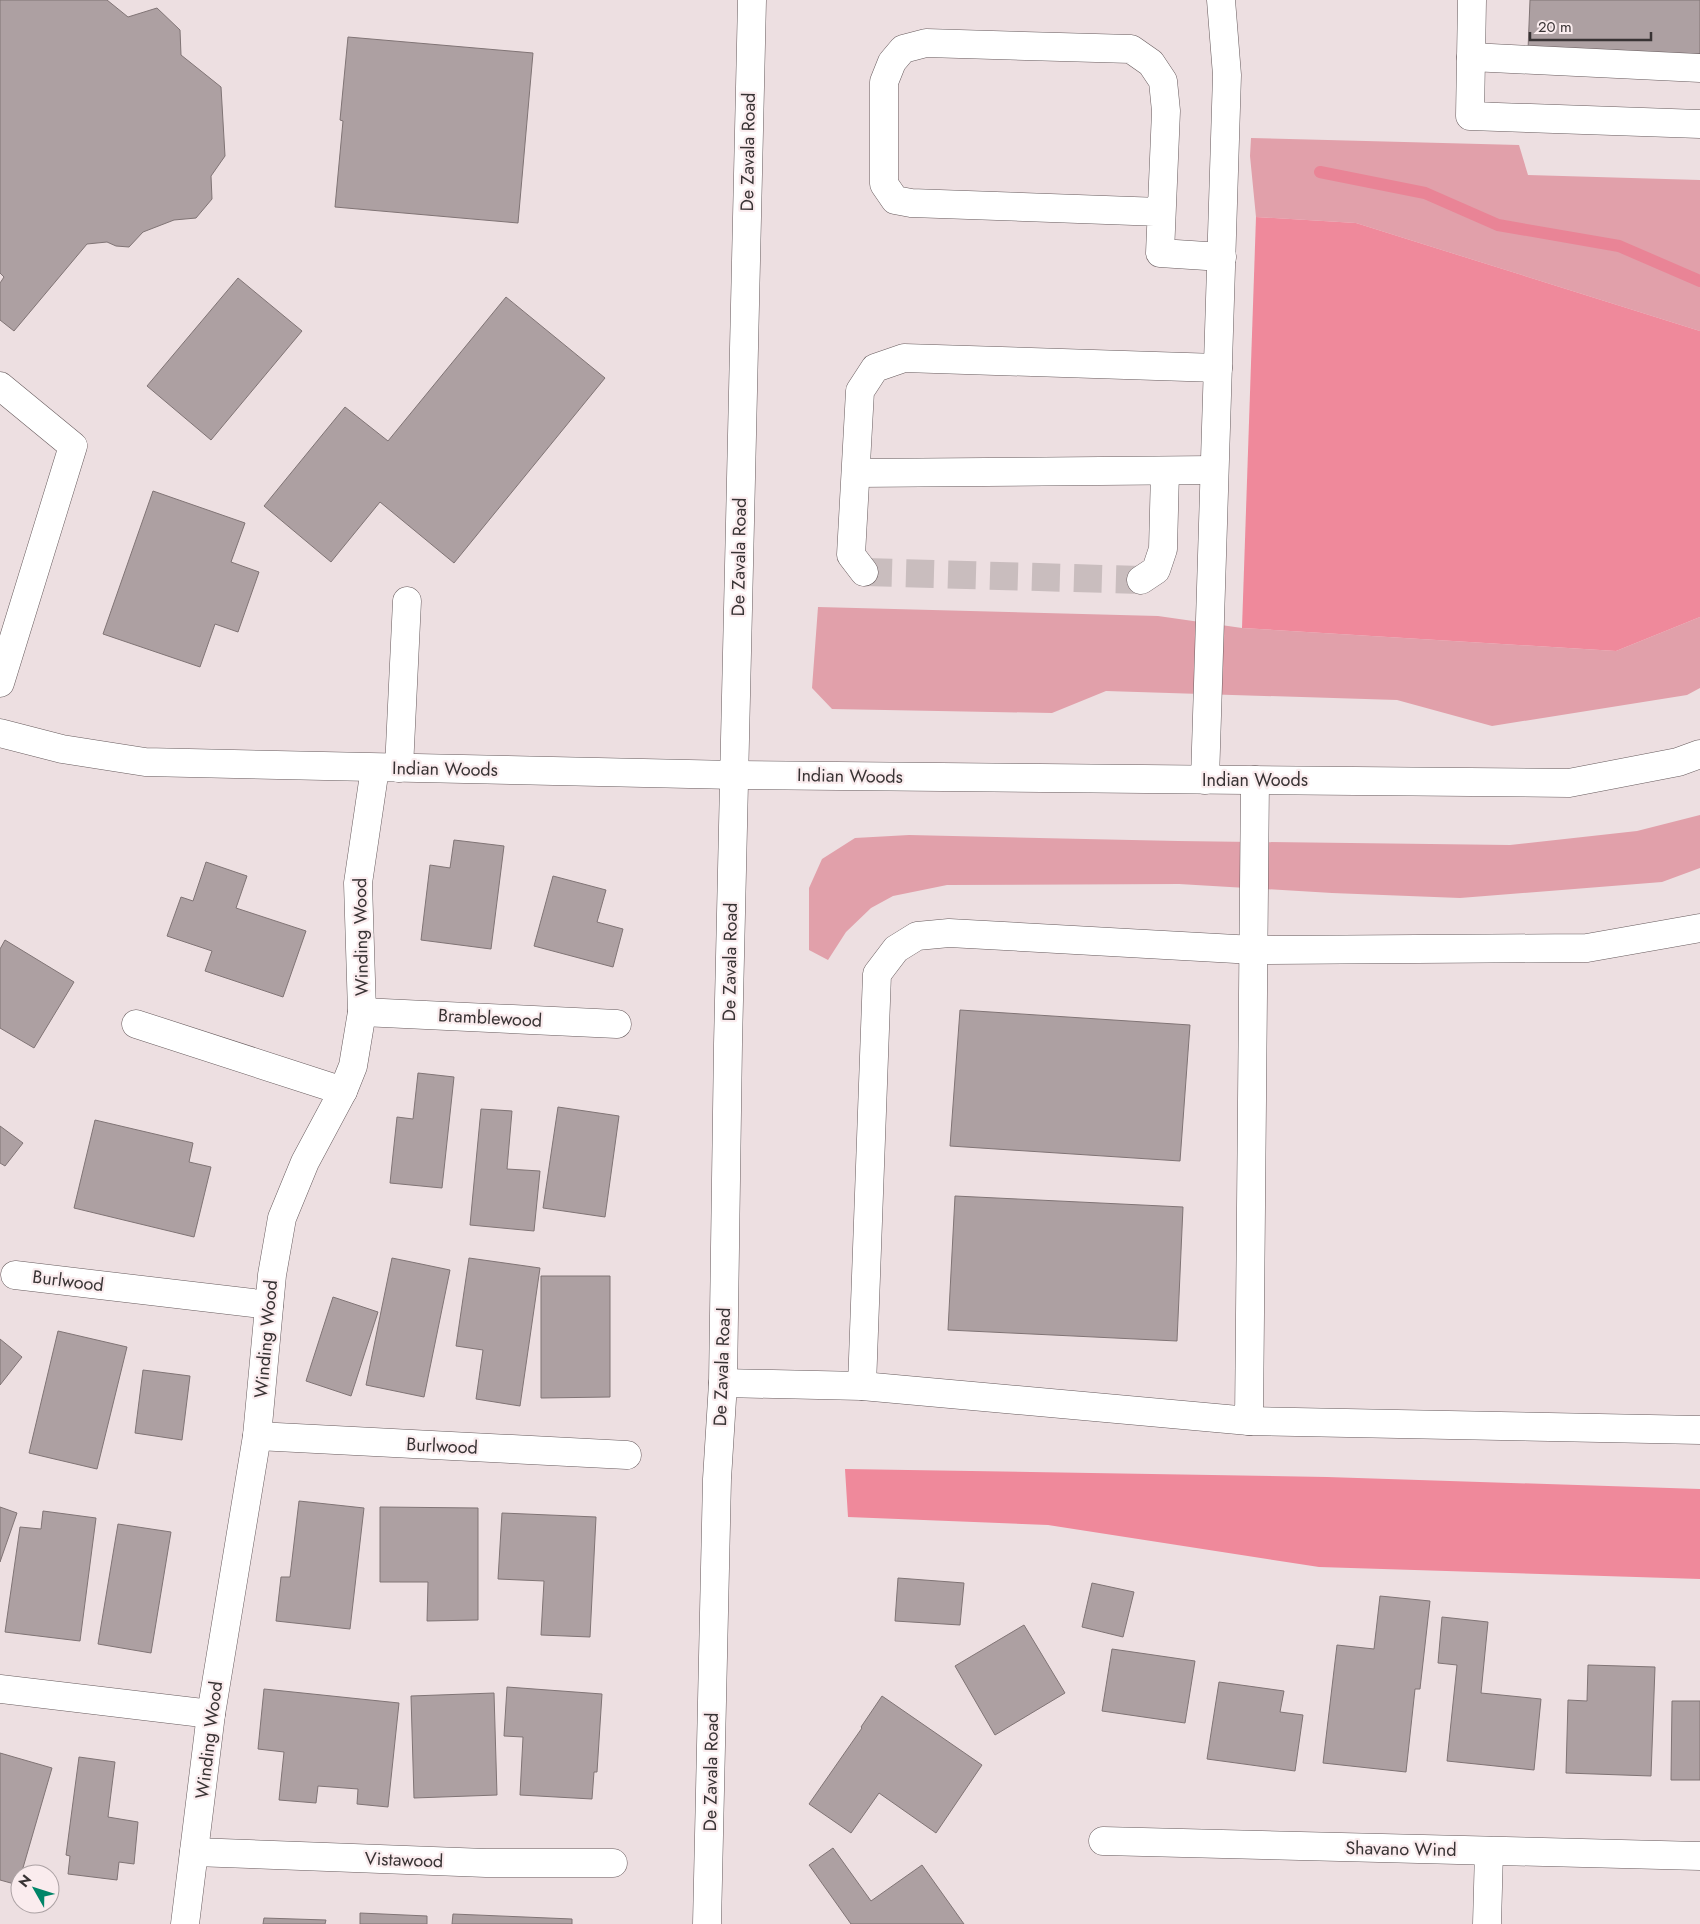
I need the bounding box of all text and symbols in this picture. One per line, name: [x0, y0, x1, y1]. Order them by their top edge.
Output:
scale bar: [1530, 10, 1651, 42]
text: 20 m: [1538, 16, 1572, 38]
street label: De Zavala Road: [734, 92, 762, 212]
street label: De Zavala Road: [725, 497, 753, 617]
street label: Indian Woods: [392, 755, 498, 783]
street label: Indian Woods: [797, 762, 903, 790]
street label: Indian Woods: [1202, 767, 1308, 793]
street label: Winding Wood: [347, 878, 375, 996]
street label: De Zavala Road: [716, 902, 744, 1022]
street label: Bramblewood: [437, 1002, 543, 1034]
street label: Burlwood: [31, 1264, 105, 1298]
street label: Winding Wood: [248, 1279, 284, 1399]
street label: De Zavala Road: [707, 1307, 737, 1427]
street label: Burlwood: [406, 1431, 478, 1461]
street label: Winding Wood: [189, 1680, 229, 1800]
street label: De Zavala Road: [697, 1712, 725, 1832]
street label: Shavano Wind: [1345, 1835, 1457, 1863]
street label: Vistawood: [364, 1846, 444, 1874]
north arrow: [10, 1864, 60, 1914]
text: N: [14, 1870, 36, 1891]

